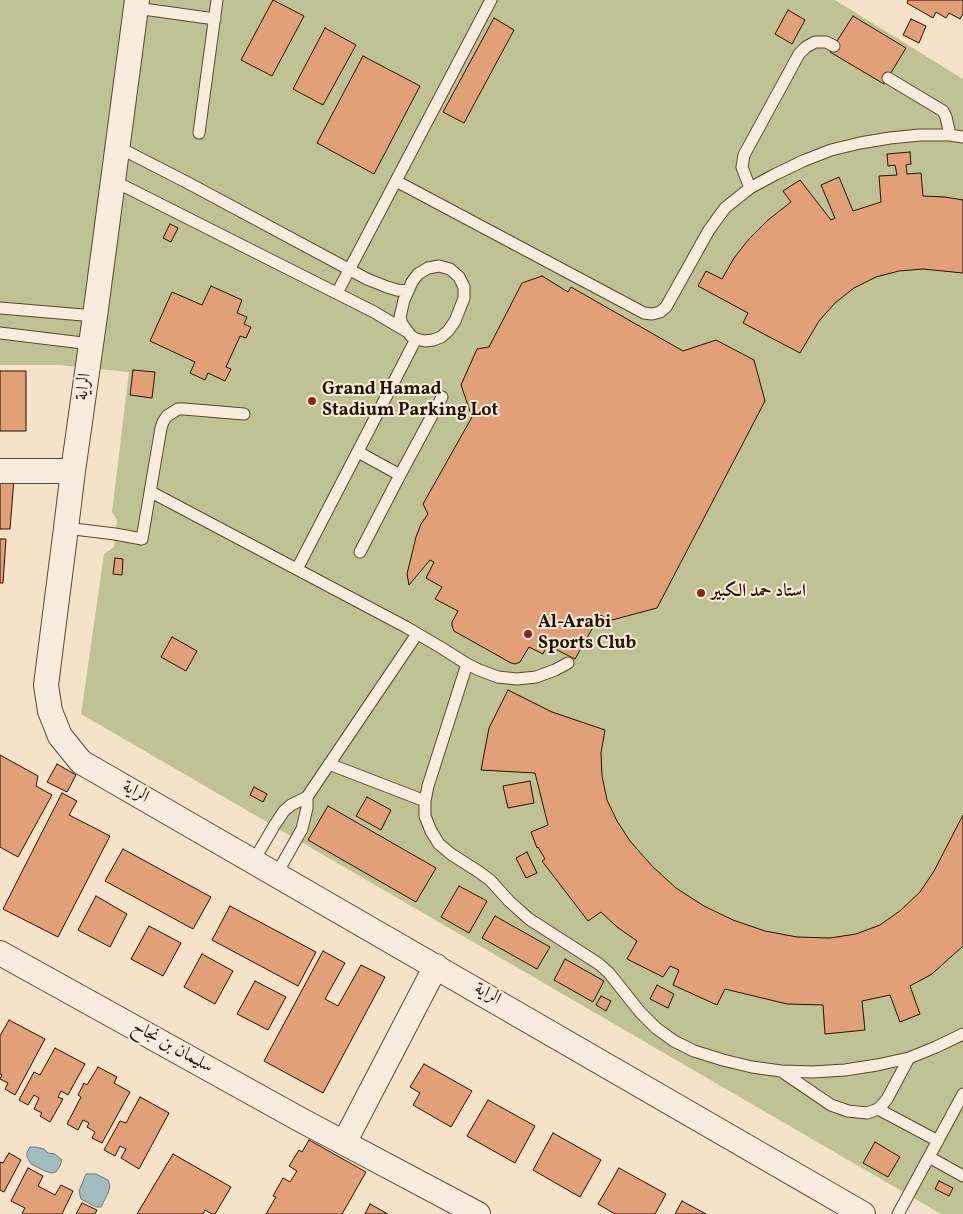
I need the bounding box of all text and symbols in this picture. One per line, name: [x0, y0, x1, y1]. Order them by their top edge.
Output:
street label: الراية: [72, 372, 98, 402]
place label: Grand Hamad Stadium Parking Lot: [322, 380, 498, 422]
marker: Grand Hamad Stadium Parking Lot: [306, 395, 318, 407]
place label: استاد حمد الكبير: [711, 582, 806, 604]
marker: استاد حمد الكبير: [695, 587, 707, 599]
place label: Al-Arabi Sports Club: [538, 613, 636, 656]
marker: Al-Arabi Sports Club: [522, 628, 534, 640]
street label: الراية: [118, 777, 152, 809]
street label: الراية: [470, 979, 504, 1011]
street label: سليمان بن نجاح: [128, 1017, 216, 1079]

